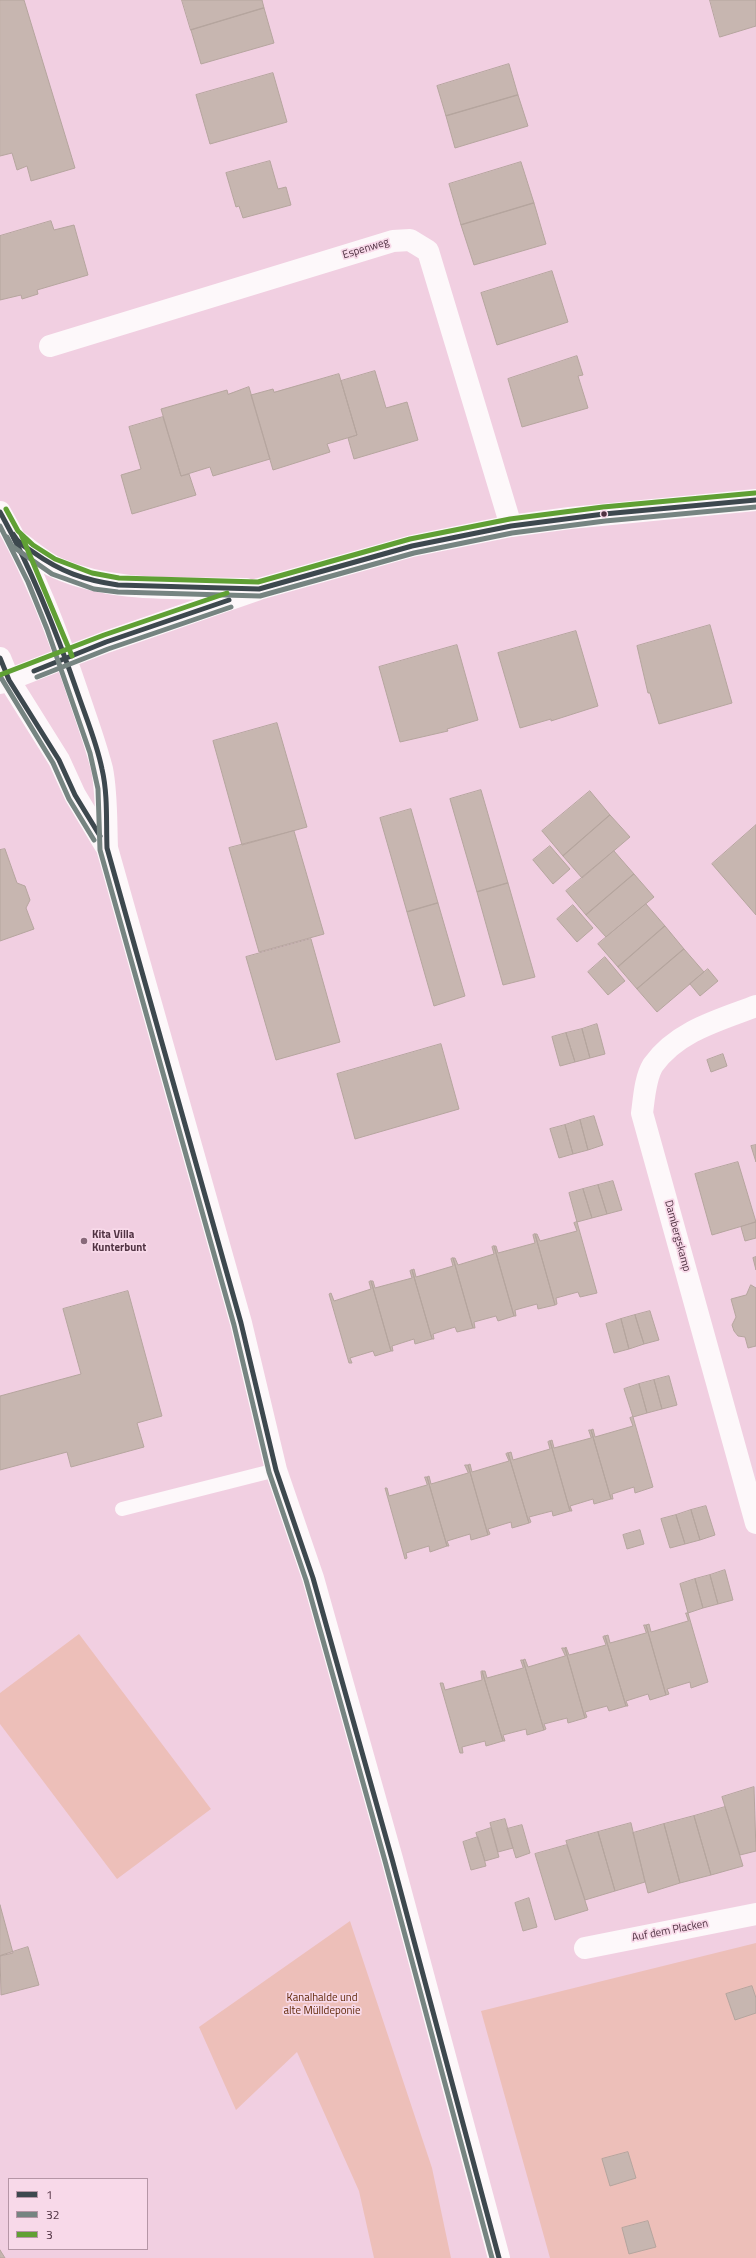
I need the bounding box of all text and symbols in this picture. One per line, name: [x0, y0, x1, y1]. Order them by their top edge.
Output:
street label: Espenweg: [341, 236, 391, 262]
unlabelled marker: [599, 509, 609, 519]
street label: Dambergskamp: [661, 1199, 693, 1273]
place label: Kita Villa Kunterbunt: [92, 1228, 146, 1254]
marker: Kita Villa Kunterbunt: [79, 1236, 89, 1246]
street label: Auf dem Placken: [631, 1917, 709, 1945]
park label: Kanalhalde und alte Mülldeponie: [284, 1991, 360, 2017]
legend: [8, 2178, 148, 2250]
text: 1: [46, 2185, 53, 2204]
text: 32: [46, 2205, 59, 2224]
text: 3: [46, 2225, 53, 2244]

